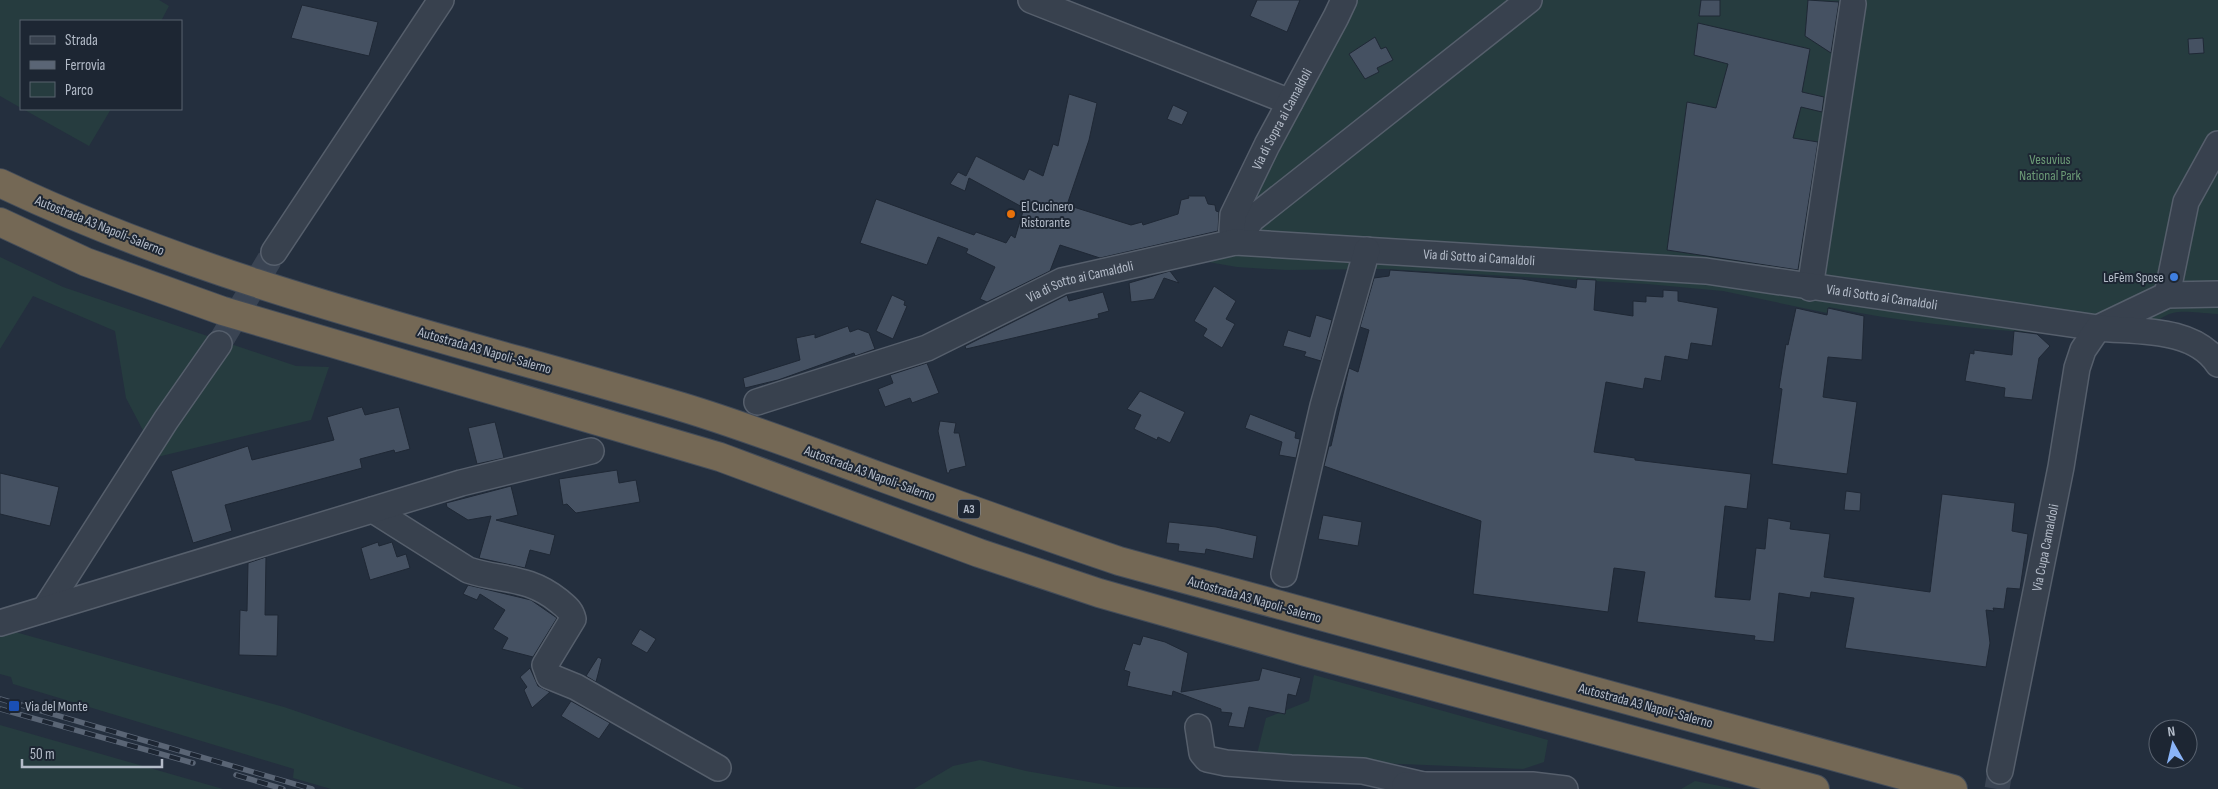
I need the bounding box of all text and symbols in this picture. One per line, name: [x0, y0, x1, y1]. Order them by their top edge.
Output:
legend: [20, 20, 182, 110]
text: Strada: [65, 31, 98, 50]
text: Ferrovia: [65, 56, 106, 75]
street label: Via di Sopra ai Camaldoli: [1248, 65, 1316, 173]
text: Parco: [65, 81, 93, 100]
park label: Vesuvius National Park: [2019, 151, 2082, 184]
street label: Autostrada A3 Napoli-Salerno: [32, 191, 167, 259]
place label: El Cucinero Ristorante: [1021, 198, 1074, 231]
marker: El Cucinero Ristorante: [1005, 208, 1017, 220]
street label: Via di Sotto ai Camaldoli: [1423, 246, 1535, 269]
street label: Via di Sotto ai Camaldoli: [1023, 257, 1135, 306]
place label: LeFèm Spose: [2103, 269, 2164, 286]
marker: LeFèm Spose: [2168, 271, 2180, 283]
street label: Via di Sotto ai Camaldoli: [1825, 281, 1938, 314]
street label: Autostrada A3 Napoli-Salerno: [415, 323, 554, 378]
street label: Autostrada A3 Napoli-Salerno: [801, 442, 938, 505]
road number: A3: [958, 499, 980, 518]
street label: Via Cupa Camaldoli: [2028, 502, 2062, 593]
street label: Autostrada A3 Napoli-Salerno: [1185, 572, 1324, 627]
street label: Autostrada A3 Napoli-Salerno: [1576, 679, 1715, 732]
place label: Via del Monte: [25, 698, 88, 715]
marker: Via del Monte: [7, 699, 21, 713]
north arrow: [2148, 719, 2198, 769]
text: N: [2166, 723, 2176, 741]
scale bar: [22, 736, 162, 768]
text: 50 m: [30, 745, 55, 764]

